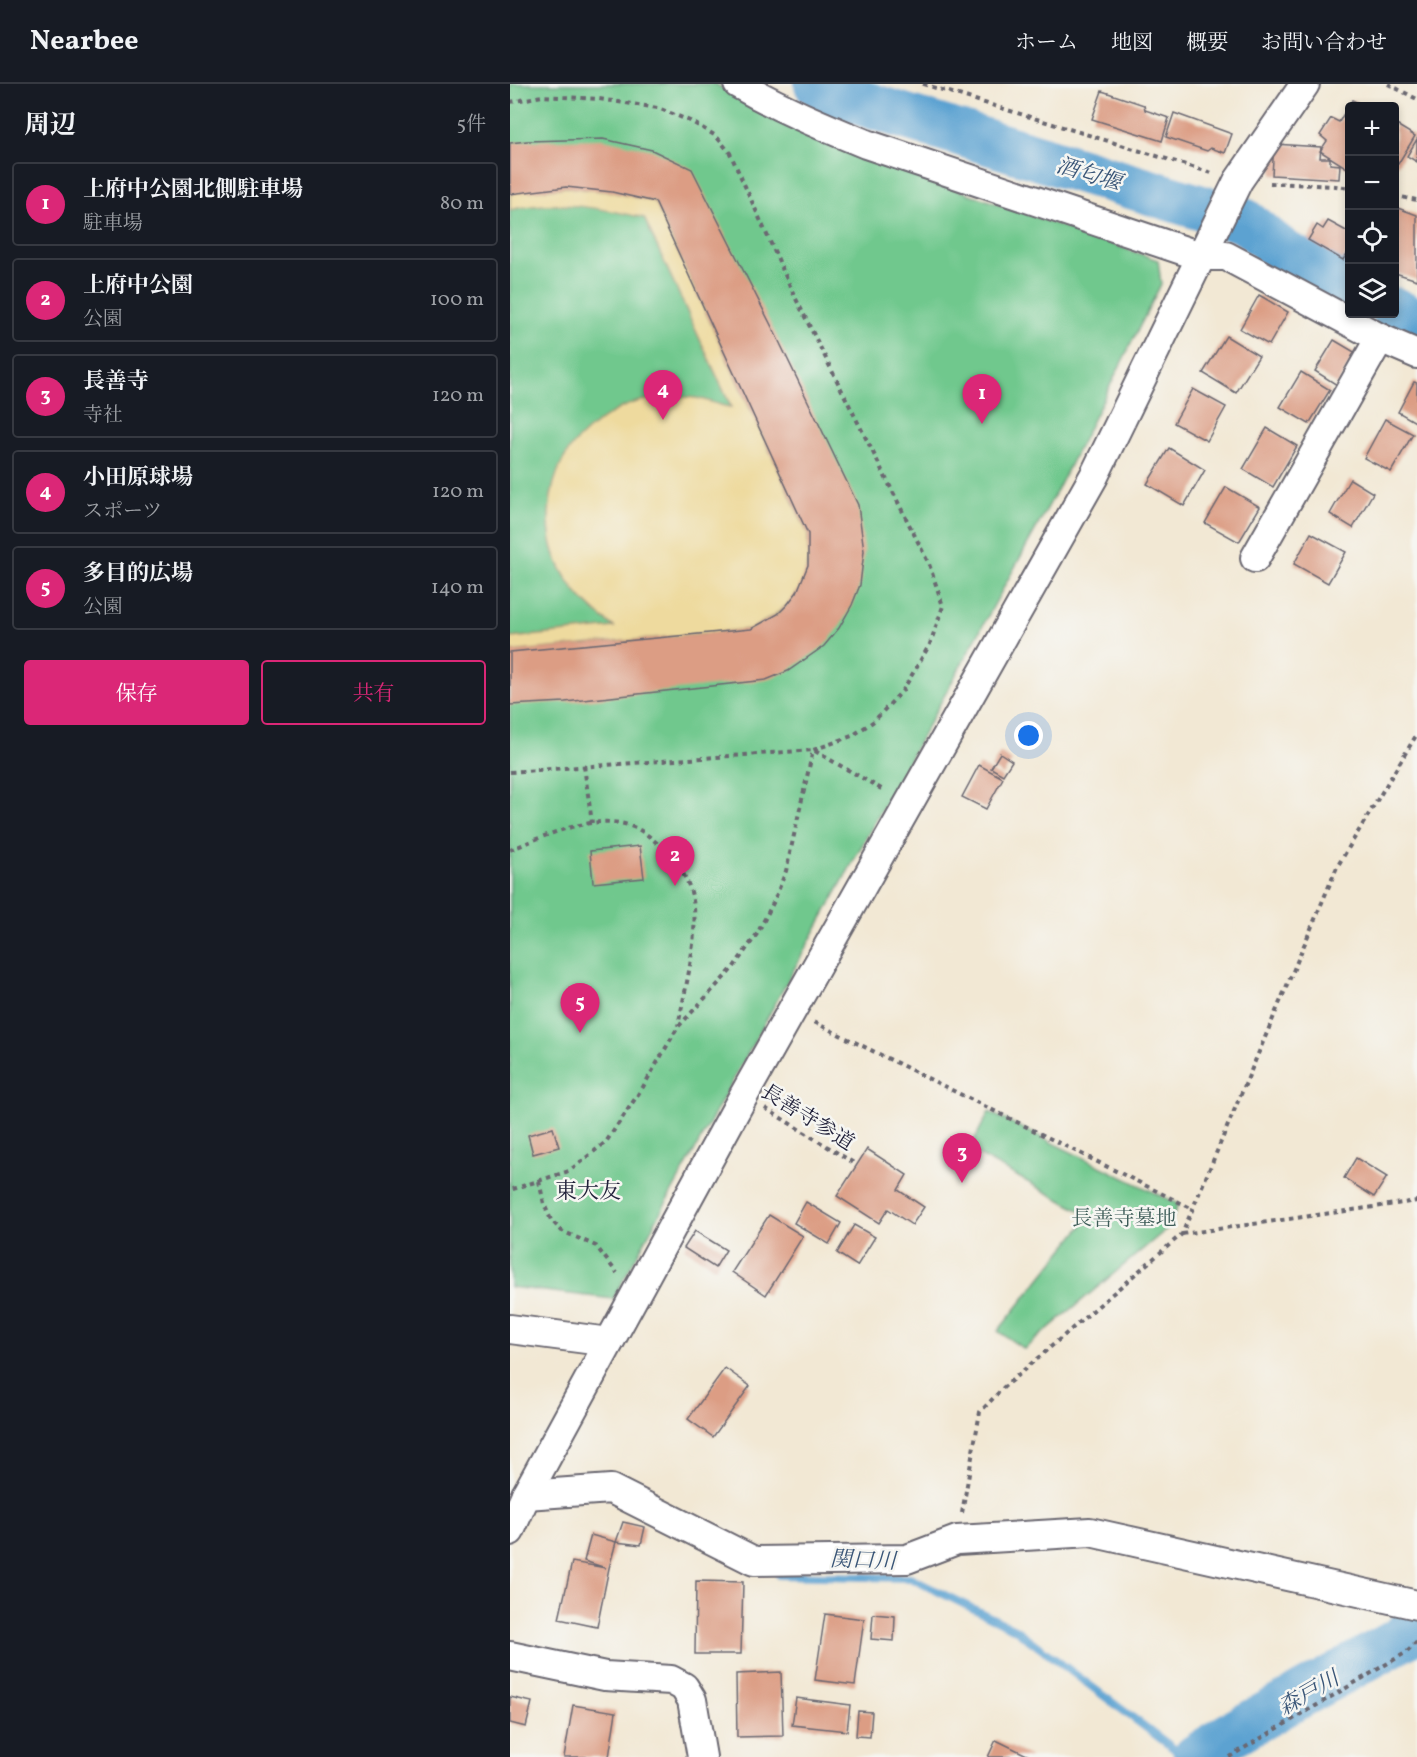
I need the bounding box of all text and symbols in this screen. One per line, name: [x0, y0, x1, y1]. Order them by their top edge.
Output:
text: Nearbee: [30, 22, 139, 61]
text: ホーム: [1015, 29, 1078, 58]
text: 地図: [1111, 29, 1153, 58]
text: 概要: [1186, 29, 1228, 58]
text: お問い合わせ: [1261, 29, 1387, 58]
map controls: [1345, 102, 1399, 318]
button: +: [1345, 102, 1399, 156]
text: 周辺: [24, 108, 76, 144]
text: 5件: [456, 111, 486, 139]
water label: 酒匂堰: [1052, 151, 1128, 201]
button: −: [1345, 156, 1399, 210]
text: 上府中公園北側駐車場: [83, 175, 303, 206]
text: 1: [41, 190, 50, 218]
text: 80 m: [440, 190, 484, 218]
text: 駐車場: [83, 210, 143, 238]
button: locate: [1345, 210, 1399, 264]
button: layers: [1345, 264, 1399, 318]
text: 上府中公園: [83, 271, 193, 302]
text: 2: [40, 286, 51, 314]
text: 100 m: [430, 286, 484, 314]
text: 公園: [83, 306, 123, 334]
text: 長善寺: [83, 367, 149, 398]
pin: 4: [644, 370, 682, 420]
pin: 1: [962, 374, 1002, 424]
text: 3: [40, 382, 51, 410]
text: 120 m: [432, 382, 484, 410]
text: 寺社: [83, 402, 123, 430]
text: 小田原球場: [83, 463, 193, 494]
text: 4: [39, 478, 52, 506]
text: 120 m: [432, 478, 484, 506]
text: スポーツ: [83, 498, 162, 526]
text: 多目的広場: [83, 559, 193, 590]
text: 5: [41, 574, 50, 602]
text: 140 m: [431, 574, 484, 602]
text: 公園: [83, 594, 123, 622]
button: 保存: [24, 660, 249, 725]
button: 共有: [261, 660, 486, 725]
your location: [1014, 721, 1043, 750]
pin: 2: [656, 836, 694, 886]
pin: 5: [560, 984, 600, 1033]
street label: 長善寺参道: [755, 1078, 859, 1158]
pin: 3: [942, 1134, 982, 1183]
district label: 東大友: [555, 1177, 621, 1208]
park label: 長善寺墓地: [1072, 1205, 1177, 1234]
water label: 関口川: [829, 1545, 898, 1578]
water label: 森戸川: [1273, 1663, 1347, 1724]

